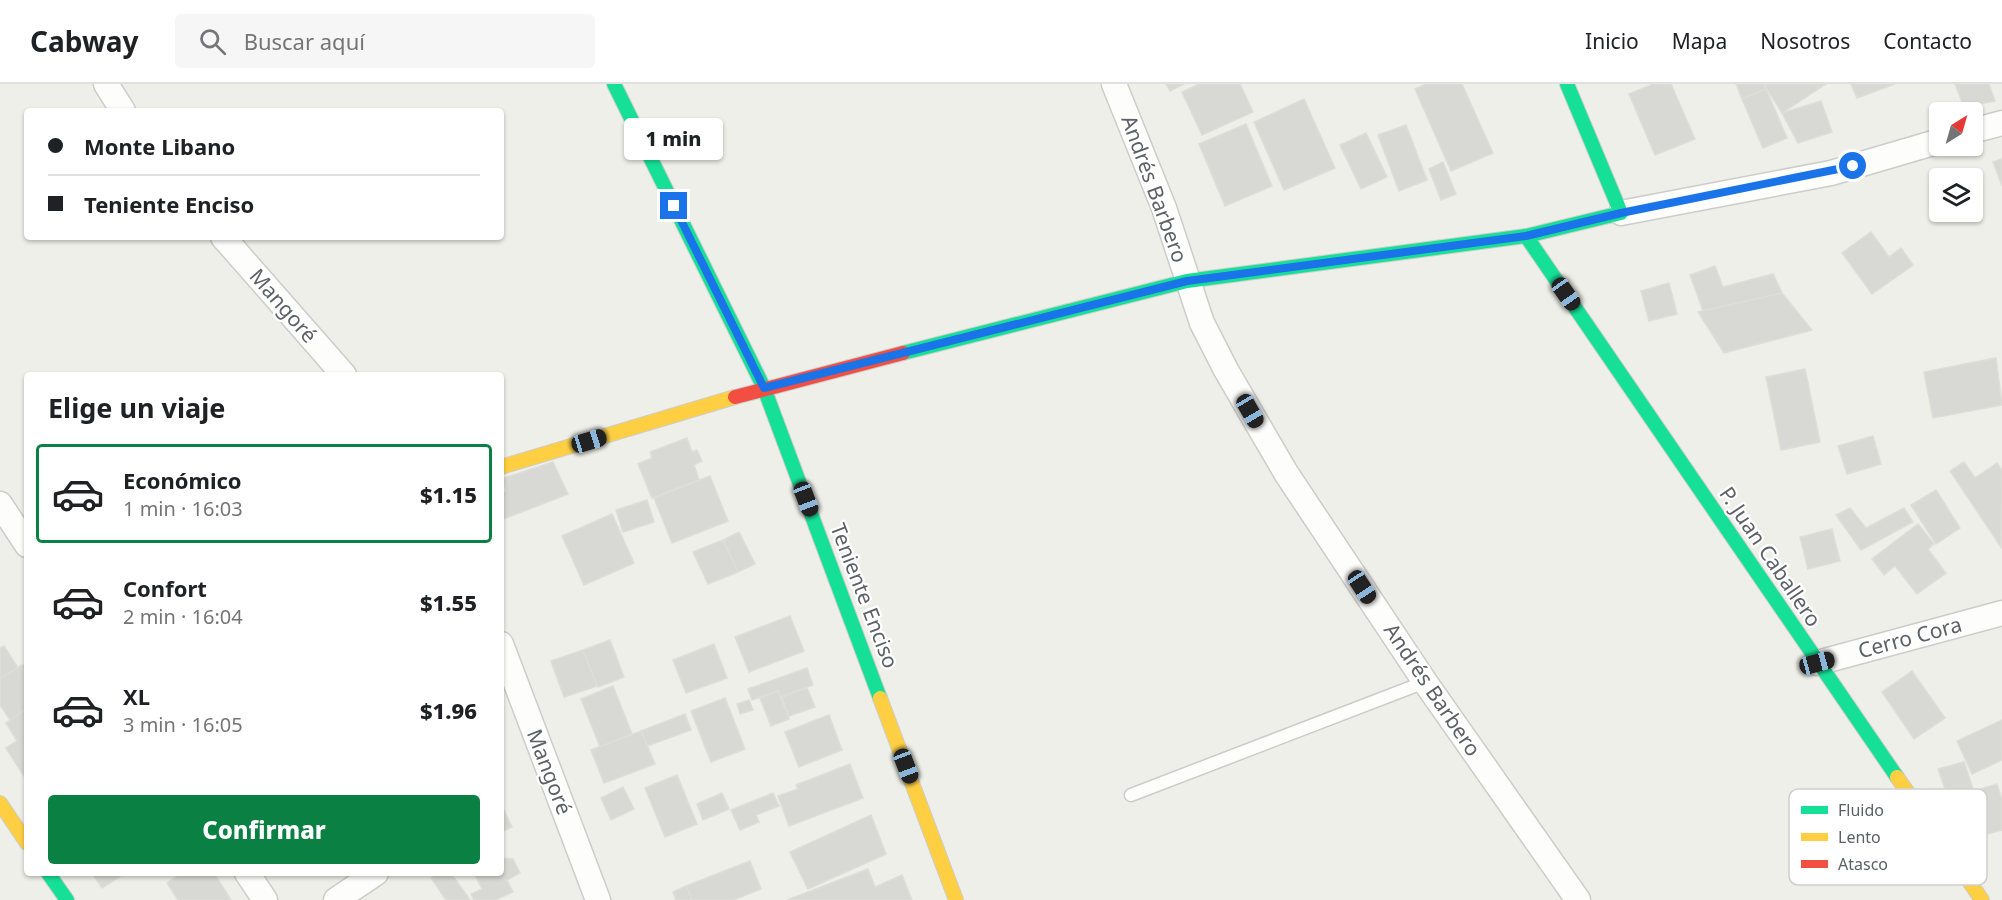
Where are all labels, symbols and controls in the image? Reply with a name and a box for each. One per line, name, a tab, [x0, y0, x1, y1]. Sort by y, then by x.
search box	[175, 14, 595, 68]
text: Cabway	[30, 22, 139, 60]
icon: search	[196, 25, 229, 58]
text: Buscar aquí	[244, 26, 365, 56]
text: Inicio	[1585, 27, 1639, 55]
text: Mapa	[1672, 27, 1727, 55]
text: Nosotros	[1760, 27, 1850, 55]
text: Contacto	[1883, 27, 1972, 55]
north arrow	[1929, 102, 1983, 156]
map controls	[1929, 102, 1983, 222]
street label: Andrés Barbero	[1115, 111, 1195, 266]
callout: 1 min	[624, 119, 724, 161]
text: 1 min	[646, 125, 701, 152]
text: Monte Libano	[84, 131, 235, 161]
route start	[1839, 152, 1866, 179]
button: layers	[1929, 168, 1983, 222]
text: Teniente Enciso	[84, 189, 254, 219]
route end	[660, 192, 687, 219]
street label: Mangoré	[244, 262, 324, 348]
car	[1548, 274, 1584, 314]
text: Elige un viaje	[48, 389, 225, 426]
car	[1233, 391, 1267, 431]
car	[569, 427, 609, 455]
text: Económico	[123, 465, 242, 495]
icon: car	[51, 467, 105, 521]
text: $1.15	[420, 479, 477, 509]
car	[791, 479, 821, 519]
street label: P. Juan Caballero	[1714, 481, 1828, 632]
text: 1 min · 16:03	[123, 495, 243, 522]
street label: Teniente Enciso	[824, 519, 905, 672]
car	[1345, 567, 1379, 607]
text: Confort	[123, 573, 207, 603]
icon: car	[51, 575, 105, 629]
text: $1.55	[420, 587, 477, 617]
text: 2 min · 16:04	[123, 603, 243, 630]
street label: Cerro Cora	[1855, 610, 1965, 664]
street label: Andrés Barbero	[1378, 617, 1488, 761]
car	[1797, 650, 1837, 676]
text: XL	[123, 681, 150, 711]
icon: car	[51, 683, 105, 737]
text: $1.96	[420, 695, 477, 725]
text: 3 min · 16:05	[123, 711, 243, 738]
street label: Mangoré	[521, 725, 579, 818]
car	[891, 746, 921, 786]
legend	[1789, 789, 1987, 885]
button: Confirmar	[48, 795, 480, 864]
text: Fluido	[1838, 799, 1884, 821]
text: Lento	[1838, 826, 1881, 848]
text: Atasco	[1838, 853, 1888, 875]

